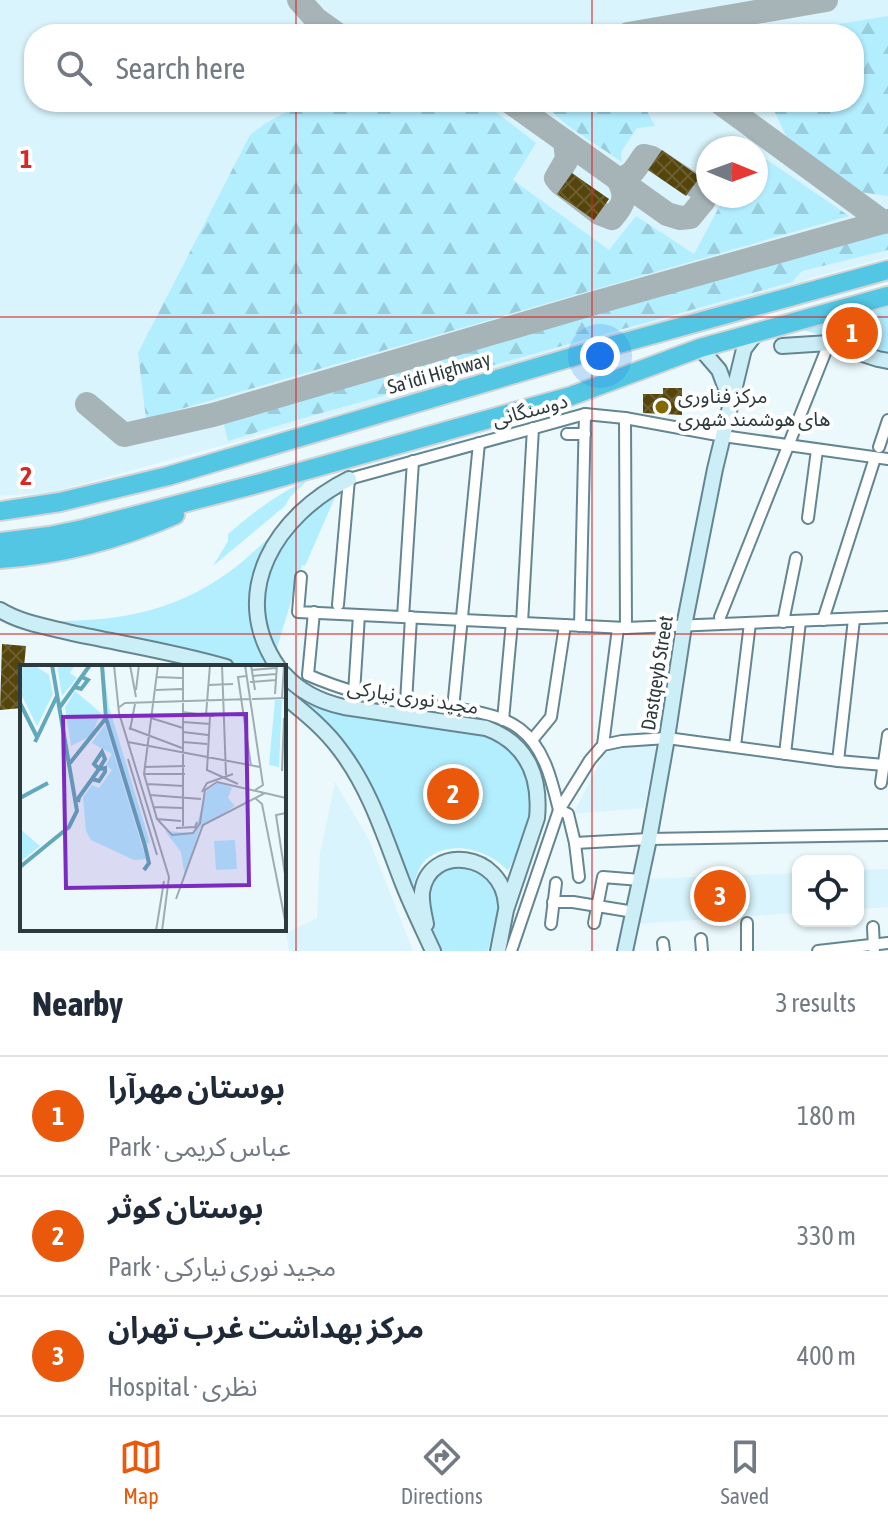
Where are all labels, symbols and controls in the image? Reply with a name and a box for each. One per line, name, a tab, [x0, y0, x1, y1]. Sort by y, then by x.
search box	[24, 24, 864, 112]
icon: search	[52, 46, 96, 90]
text: Search here	[116, 51, 245, 85]
north arrow	[696, 136, 768, 208]
text: 1	[20, 144, 32, 174]
pin: 1	[826, 303, 878, 363]
your location	[580, 336, 620, 376]
street label: Sa'idi Highway	[385, 347, 493, 398]
place label: مرکز فناوری های هوشمند شهری	[678, 384, 831, 431]
street label: دوسنگانی	[490, 388, 570, 432]
marker: مرکز فناوری های هوشمند شهری	[653, 398, 671, 416]
text: 2	[20, 461, 32, 491]
street label: Dastqeyb Street	[636, 614, 677, 732]
inset map	[20, 665, 286, 931]
street label: مجید نوری نیارکی	[346, 675, 480, 719]
pin: 2	[427, 764, 479, 824]
map controls	[792, 855, 864, 927]
button: locate	[792, 855, 864, 927]
pin: 3	[694, 866, 746, 926]
text: Nearby	[32, 984, 123, 1023]
text: 3 results	[775, 988, 856, 1018]
text: بوستان مهرآرا	[108, 1070, 285, 1104]
text: 1	[52, 1101, 64, 1131]
text: 180 m	[797, 1101, 856, 1131]
text: Park · عباس کریمی	[108, 1132, 291, 1162]
text: بوستان کوثر	[108, 1190, 264, 1224]
text: 2	[52, 1221, 64, 1251]
text: 330 m	[797, 1221, 856, 1251]
text: Park · مجید نوری نیارکی	[108, 1252, 336, 1282]
text: مرکز بهداشت غرب تهران	[108, 1310, 424, 1344]
text: 3	[52, 1341, 64, 1371]
text: 400 m	[797, 1341, 856, 1371]
text: Hospital · نظری	[108, 1372, 257, 1402]
tab: Map	[119, 1435, 163, 1509]
tab: Directions	[401, 1435, 483, 1509]
tab: Saved	[720, 1435, 769, 1509]

